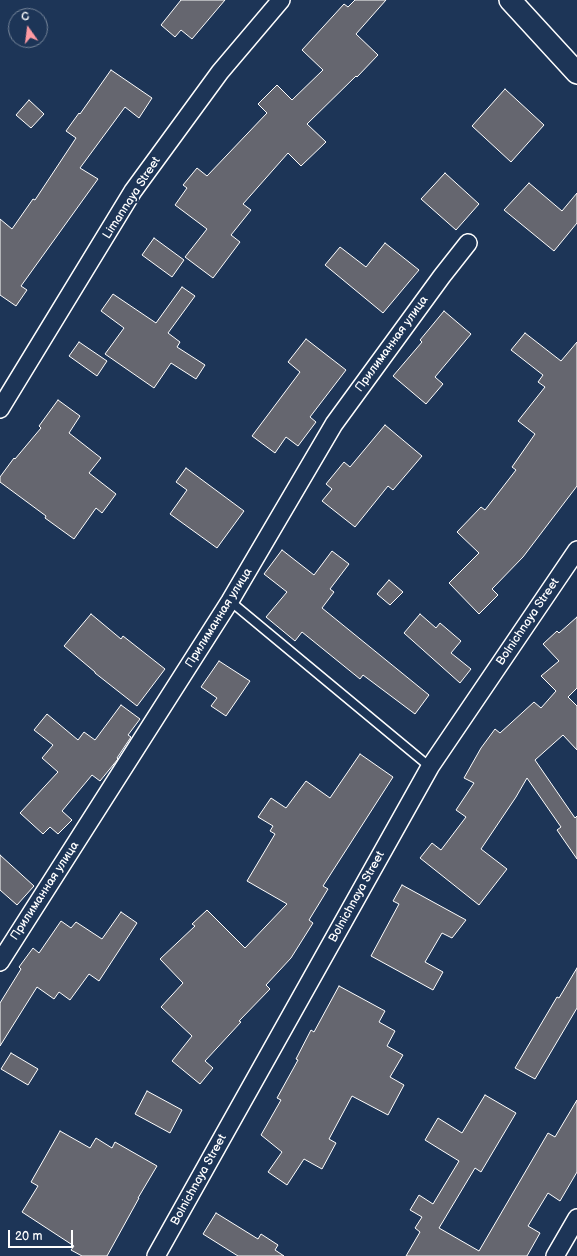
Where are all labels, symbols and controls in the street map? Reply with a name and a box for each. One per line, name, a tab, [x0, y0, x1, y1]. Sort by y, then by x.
north arrow	[8, 8, 48, 48]
text: С	[20, 10, 31, 24]
street label: Limannaya Street	[100, 154, 164, 242]
street label: Прилиманная улица	[352, 293, 432, 395]
street label: Прилиманная улица	[182, 566, 256, 670]
street label: Bolnichnaya Street	[494, 576, 562, 668]
street label: Прилиманная улица	[8, 839, 82, 943]
street label: Bolnichnaya Street	[326, 849, 388, 945]
street label: Bolnichnaya Street	[168, 1132, 230, 1228]
scale bar	[10, 1222, 75, 1248]
text: 20 m	[15, 1229, 42, 1244]

